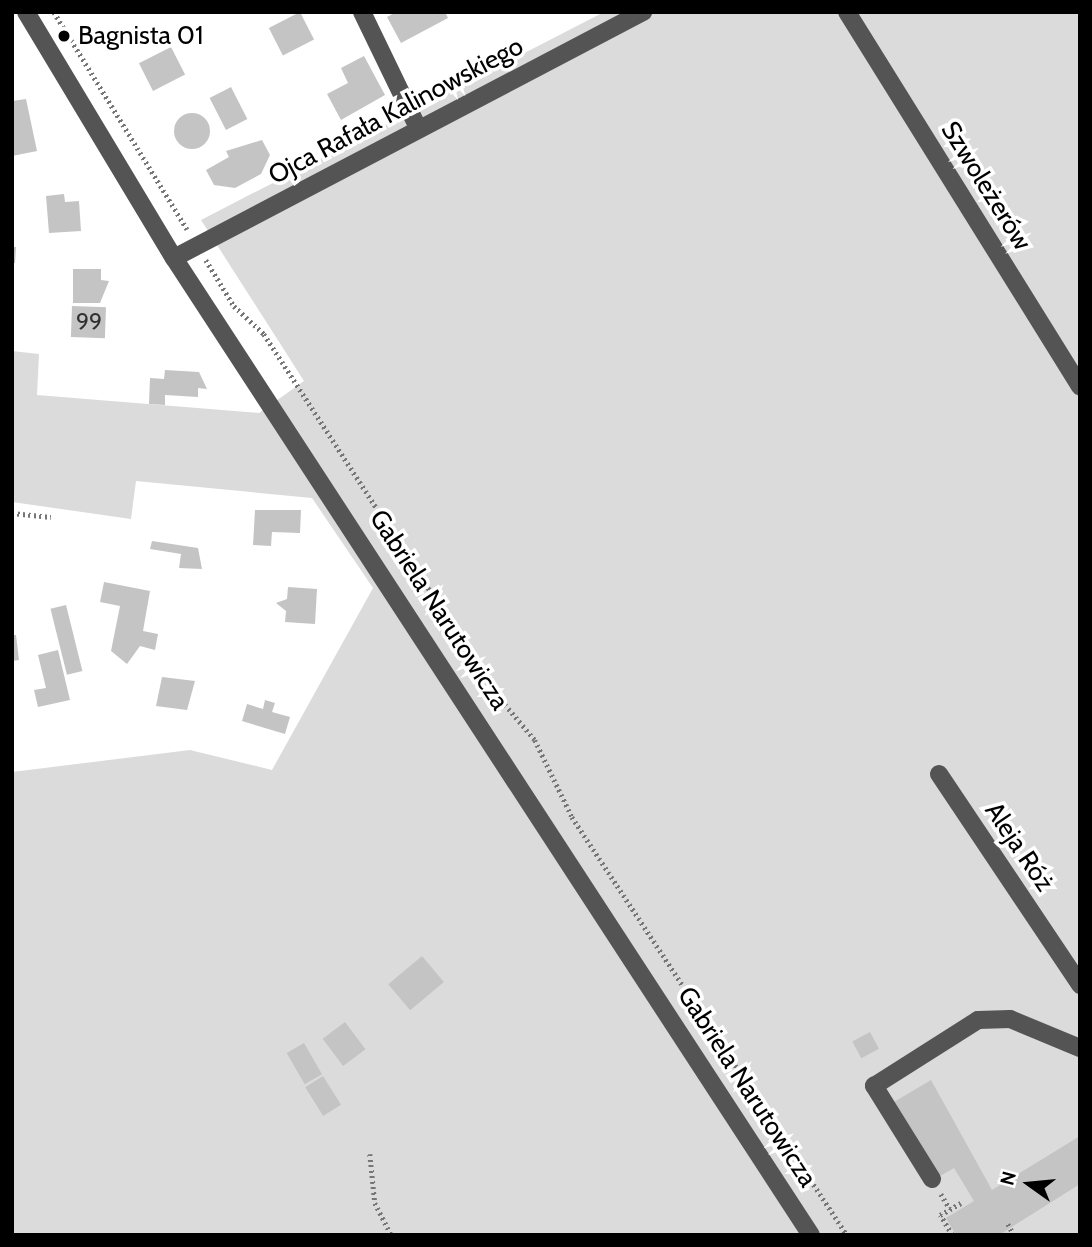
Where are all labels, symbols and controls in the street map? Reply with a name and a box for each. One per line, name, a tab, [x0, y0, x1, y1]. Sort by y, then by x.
place label: Bagnista 01	[78, 20, 203, 52]
marker: Bagnista 01	[56, 28, 72, 44]
street label: Ojca Rafała Kalinowskiego	[263, 31, 529, 191]
street label: Szwoleżerów	[934, 116, 1038, 256]
house number: 99	[76, 308, 102, 336]
street label: Gabriela Narutowicza	[363, 504, 515, 716]
street label: Aleja Róż	[978, 797, 1060, 897]
street label: Gabriela Narutowicza	[671, 981, 823, 1193]
north arrow	[994, 1149, 1064, 1219]
text: N	[995, 1169, 1021, 1188]

